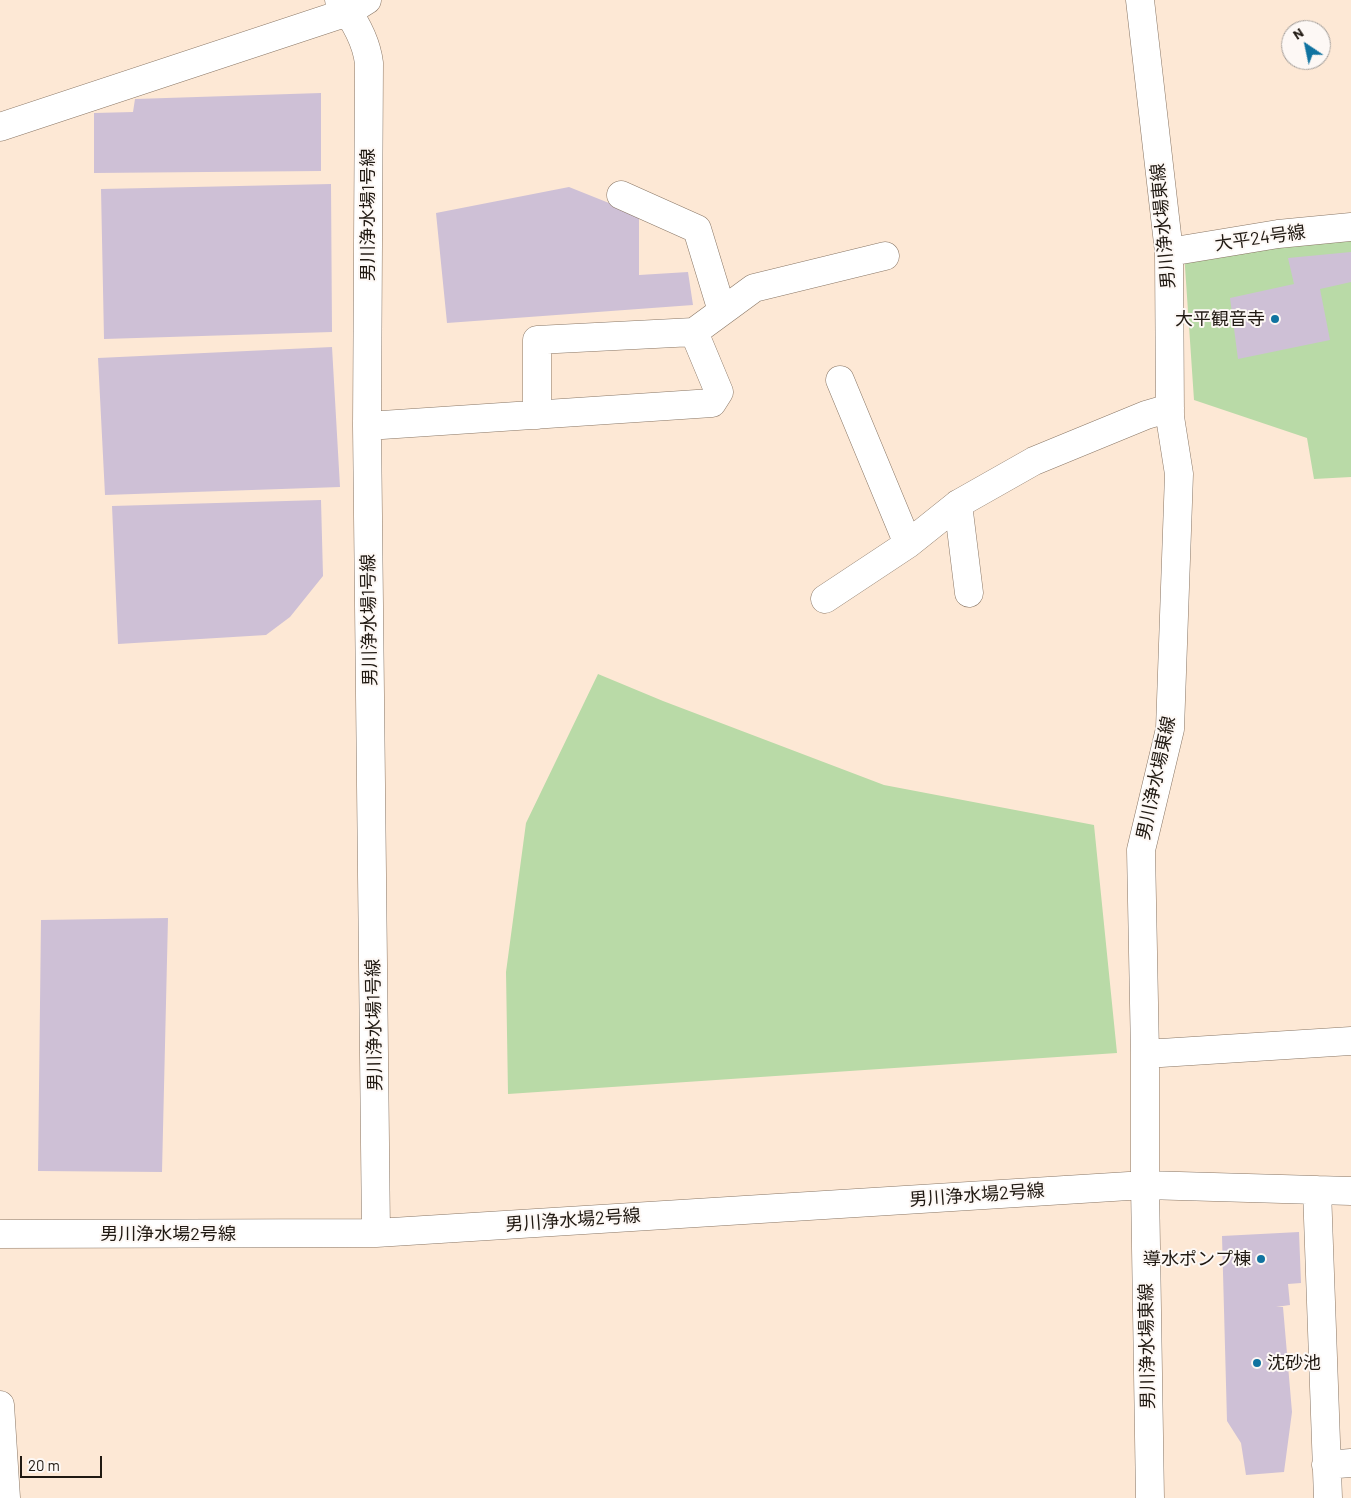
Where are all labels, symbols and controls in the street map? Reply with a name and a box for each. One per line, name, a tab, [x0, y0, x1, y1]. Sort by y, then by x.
north arrow	[1281, 20, 1331, 70]
text: N	[1289, 23, 1307, 43]
street label: 男川浄水場1号線	[357, 149, 379, 281]
street label: 男川浄水場東線	[1147, 162, 1179, 290]
street label: 大平24号線	[1213, 221, 1307, 255]
place label: 大平観音寺	[1175, 308, 1265, 330]
marker: 大平観音寺	[1269, 313, 1281, 325]
street label: 男川浄水場1号線	[357, 554, 381, 686]
street label: 男川浄水場東線	[1132, 714, 1180, 842]
street label: 男川浄水場1号線	[362, 959, 386, 1091]
street label: 男川浄水場2号線	[909, 1179, 1045, 1211]
street label: 男川浄水場2号線	[505, 1204, 641, 1236]
street label: 男川浄水場2号線	[100, 1223, 236, 1245]
place label: 導水ポンプ棟	[1143, 1248, 1251, 1270]
marker: 導水ポンプ棟	[1255, 1253, 1267, 1265]
street label: 男川浄水場東線	[1135, 1283, 1159, 1409]
place label: 沈砂池	[1267, 1352, 1321, 1374]
marker: 沈砂池	[1251, 1357, 1263, 1369]
scale bar	[22, 1446, 105, 1478]
text: 20 m	[28, 1456, 60, 1474]

